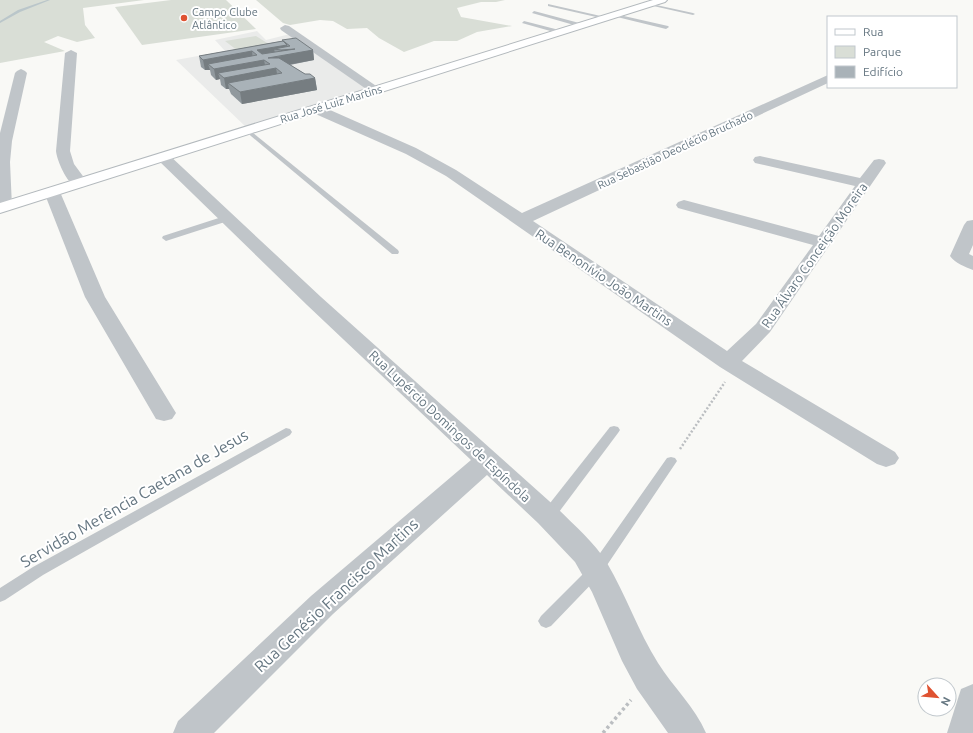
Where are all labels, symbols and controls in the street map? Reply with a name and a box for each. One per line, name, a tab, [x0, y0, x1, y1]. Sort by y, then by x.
place label: Campo Clube Atlântico	[192, 6, 258, 31]
marker: Campo Clube Atlântico	[179, 13, 189, 23]
legend	[827, 16, 957, 88]
text: Rua	[863, 25, 884, 38]
text: Parque	[863, 45, 901, 58]
text: Edifício	[863, 65, 903, 78]
street label: Rua José Luiz Martins	[279, 83, 384, 125]
street label: Rua Sebastião Deoclécio Bruchado	[595, 109, 755, 191]
street label: Rua Álvaro Conceição Moreira	[758, 179, 870, 330]
street label: Rua Benonívio João Martins	[533, 226, 675, 328]
street label: Rua Lupércio Domingos de Espíndola	[367, 347, 533, 505]
street label: Servidão Merência Caetana de Jesus	[17, 425, 251, 571]
street label: Rua Genésio Francisco Martins	[251, 514, 422, 676]
north arrow	[917, 677, 957, 717]
text: N	[939, 695, 953, 708]

